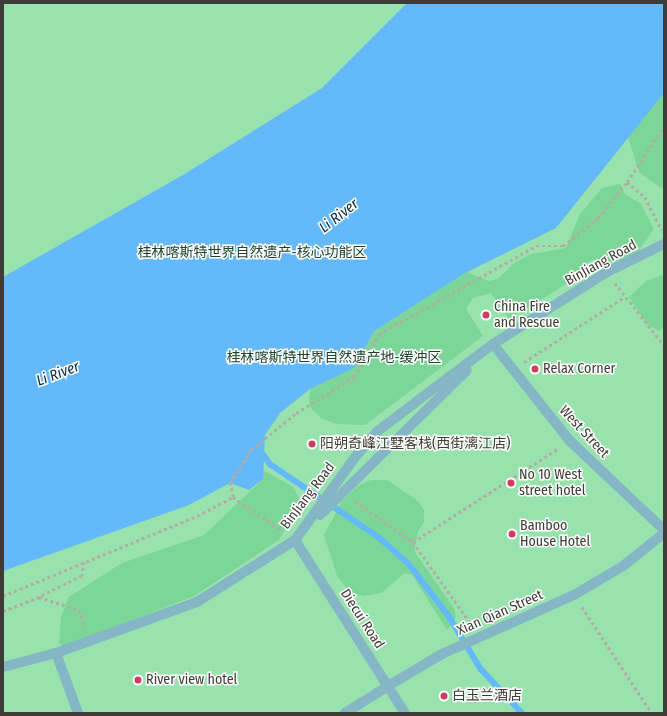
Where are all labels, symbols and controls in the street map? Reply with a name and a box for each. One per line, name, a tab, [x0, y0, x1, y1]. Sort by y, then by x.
water label: Li River	[316, 195, 362, 237]
street label: BinJiang Road	[562, 236, 640, 290]
park label: 桂林喀斯特世界自然遗产-核心功能区	[137, 245, 367, 261]
place label: China Fire and Rescue	[494, 299, 559, 332]
marker: China Fire and Rescue	[481, 310, 491, 320]
park label: 桂林喀斯特世界自然遗产地-缓冲区	[226, 350, 442, 366]
water label: Li River	[34, 358, 82, 390]
place label: Relax Corner	[543, 361, 616, 377]
marker: Relax Corner	[530, 364, 540, 374]
street label: West Street	[556, 402, 612, 462]
place label: 阳朔奇峰江墅客栈(西街漓江店)	[320, 436, 510, 452]
marker: 阳朔奇峰江墅客栈(西街漓江店)	[307, 439, 317, 449]
street label: BinJiang Road	[278, 459, 338, 533]
place label: No 10 West street hotel	[519, 467, 585, 500]
marker: No 10 West street hotel	[506, 478, 516, 488]
place label: Bamboo House Hotel	[520, 518, 590, 550]
marker: Bamboo House Hotel	[507, 529, 517, 539]
street label: Diecui Road	[337, 586, 387, 652]
street label: Xian Qian Street	[454, 587, 546, 639]
place label: River view hotel	[146, 672, 237, 688]
marker: River view hotel	[133, 675, 143, 685]
place label: 白玉兰酒店	[452, 688, 522, 704]
marker: 白玉兰酒店	[439, 691, 449, 701]

